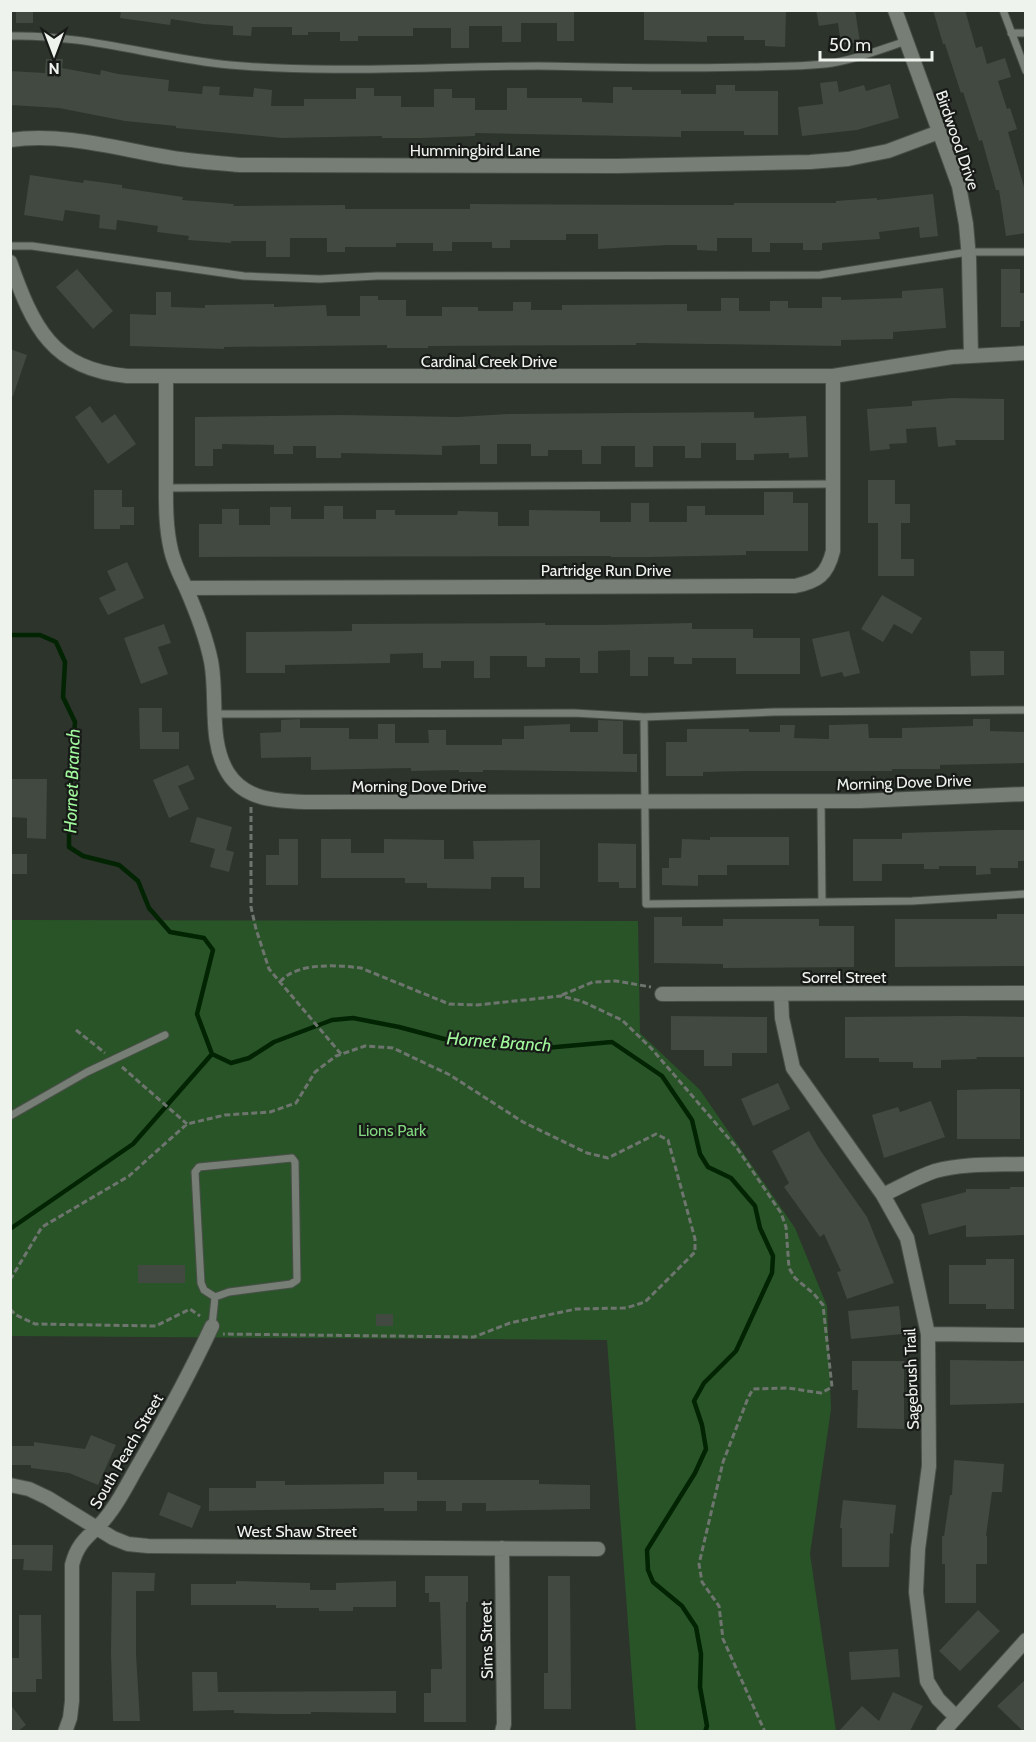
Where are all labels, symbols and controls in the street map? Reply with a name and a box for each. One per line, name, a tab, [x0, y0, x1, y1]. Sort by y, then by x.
north arrow	[24, 24, 84, 84]
scale bar	[820, 24, 932, 62]
text: 50 m	[829, 34, 871, 56]
text: N	[48, 59, 60, 78]
street label: Birdwood Drive	[932, 88, 983, 192]
street label: Hummingbird Lane	[410, 141, 540, 160]
street label: Cardinal Creek Drive	[421, 352, 557, 371]
street label: Partridge Run Drive	[541, 561, 671, 580]
water label: Hornet Branch	[59, 728, 85, 834]
street label: Morning Dove Drive	[836, 771, 972, 794]
street label: Morning Dove Drive	[351, 777, 487, 796]
street label: Sorrel Street	[802, 968, 887, 987]
water label: Hornet Branch	[446, 1027, 552, 1057]
park label: Lions Park	[358, 1121, 427, 1140]
street label: Sagebrush Trail	[900, 1328, 923, 1430]
street label: South Peach Street	[86, 1390, 167, 1512]
street label: West Shaw Street	[237, 1522, 358, 1541]
street label: Sims Street	[476, 1600, 497, 1679]

